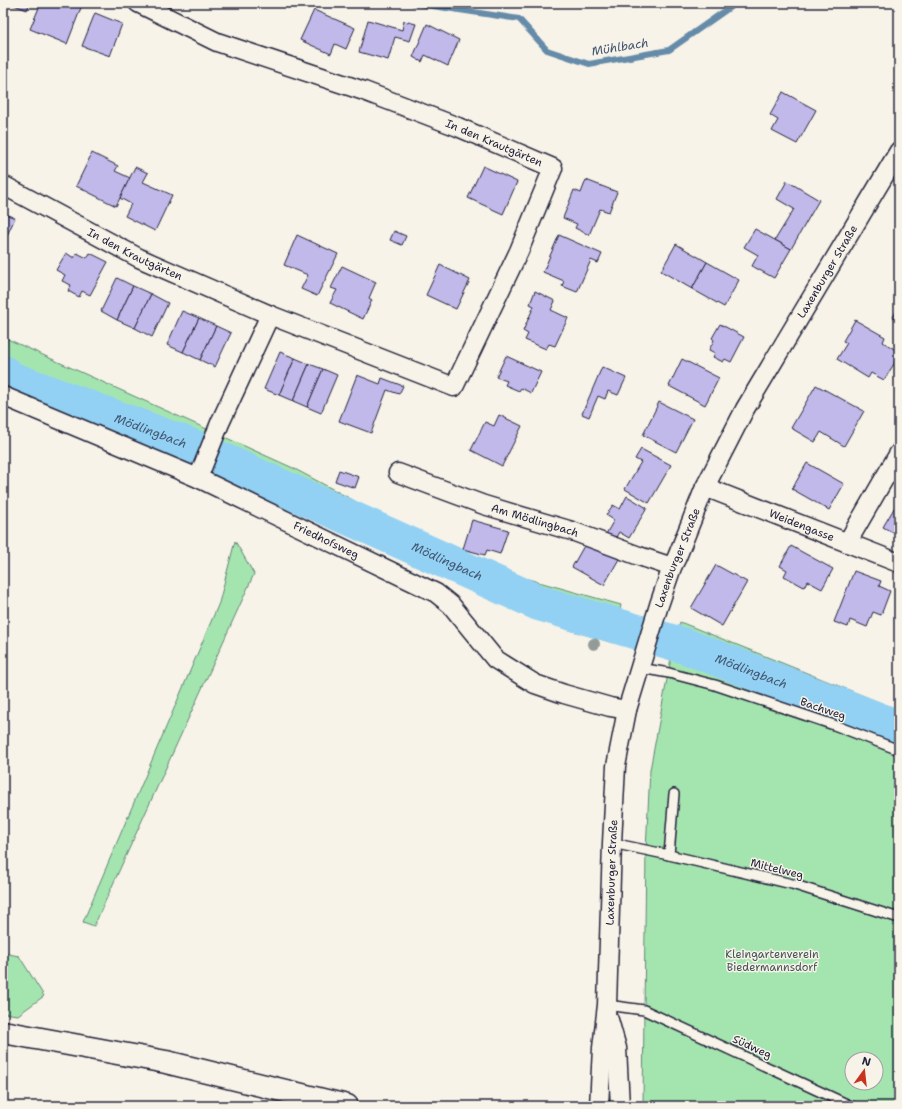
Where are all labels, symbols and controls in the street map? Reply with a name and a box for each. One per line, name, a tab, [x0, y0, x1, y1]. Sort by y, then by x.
water label: Mühlbach	[590, 35, 650, 59]
street label: In den Krautgärten	[443, 116, 545, 170]
street label: Laxenburger Straße	[794, 222, 861, 321]
street label: In den Krautgärten	[85, 224, 185, 284]
water label: Mödlingbach	[112, 410, 189, 452]
street label: Am Mödlingbach	[490, 500, 581, 540]
street label: Weidengasse	[767, 505, 837, 545]
street label: Laxenburger Straße	[651, 506, 703, 610]
street label: Friedhofsweg	[291, 518, 362, 562]
water label: Mödlingbach	[409, 539, 485, 585]
water label: Mödlingbach	[713, 650, 790, 692]
street label: Bachweg	[798, 694, 848, 724]
street label: Laxenburger Straße	[602, 819, 621, 926]
street label: Mittelweg	[749, 855, 805, 883]
park label: Kleingartenverein Biedermannsdorf	[725, 947, 819, 975]
street label: Südweg	[730, 1031, 774, 1063]
north arrow	[844, 1051, 884, 1091]
text: N	[860, 1053, 873, 1070]

